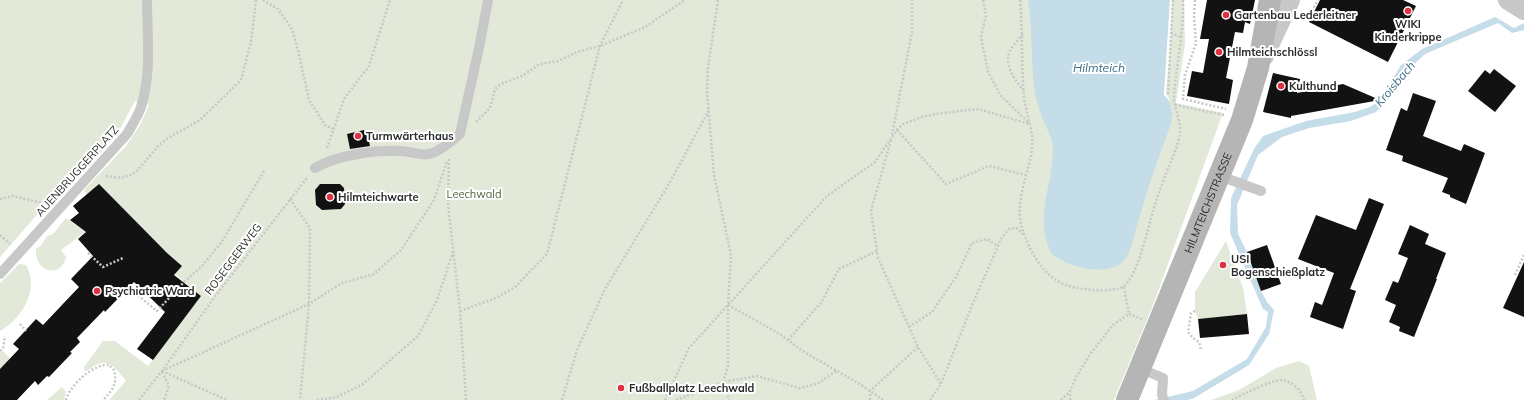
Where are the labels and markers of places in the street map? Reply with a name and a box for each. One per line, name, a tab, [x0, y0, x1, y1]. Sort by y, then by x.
marker: WIKI Kinderkrippe	[1403, 6, 1413, 16]
place label: Gartenbau Lederleitner	[1234, 8, 1356, 22]
marker: Gartenbau Lederleitner	[1221, 10, 1231, 20]
place label: WIKI Kinderkrippe	[1375, 17, 1441, 44]
place label: Hilmteichschlössl	[1227, 45, 1317, 59]
marker: Hilmteichschlössl	[1214, 47, 1224, 57]
place label: Kulthund	[1289, 79, 1337, 93]
marker: Kulthund	[1276, 81, 1286, 91]
place label: Turmwärterhaus	[366, 129, 454, 143]
marker: Turmwärterhaus	[353, 131, 363, 141]
place label: Hilmteichwarte	[338, 190, 418, 204]
marker: Hilmteichwarte	[325, 192, 335, 202]
place label: USI Bogenschießplatz	[1231, 252, 1325, 279]
marker: USI Bogenschießplatz	[1218, 260, 1228, 270]
place label: Psychiatric Ward	[105, 284, 195, 298]
marker: Psychiatric Ward	[92, 286, 102, 296]
place label: Fußballplatz Leechwald	[629, 381, 755, 395]
marker: Fußballplatz Leechwald	[616, 383, 626, 393]

